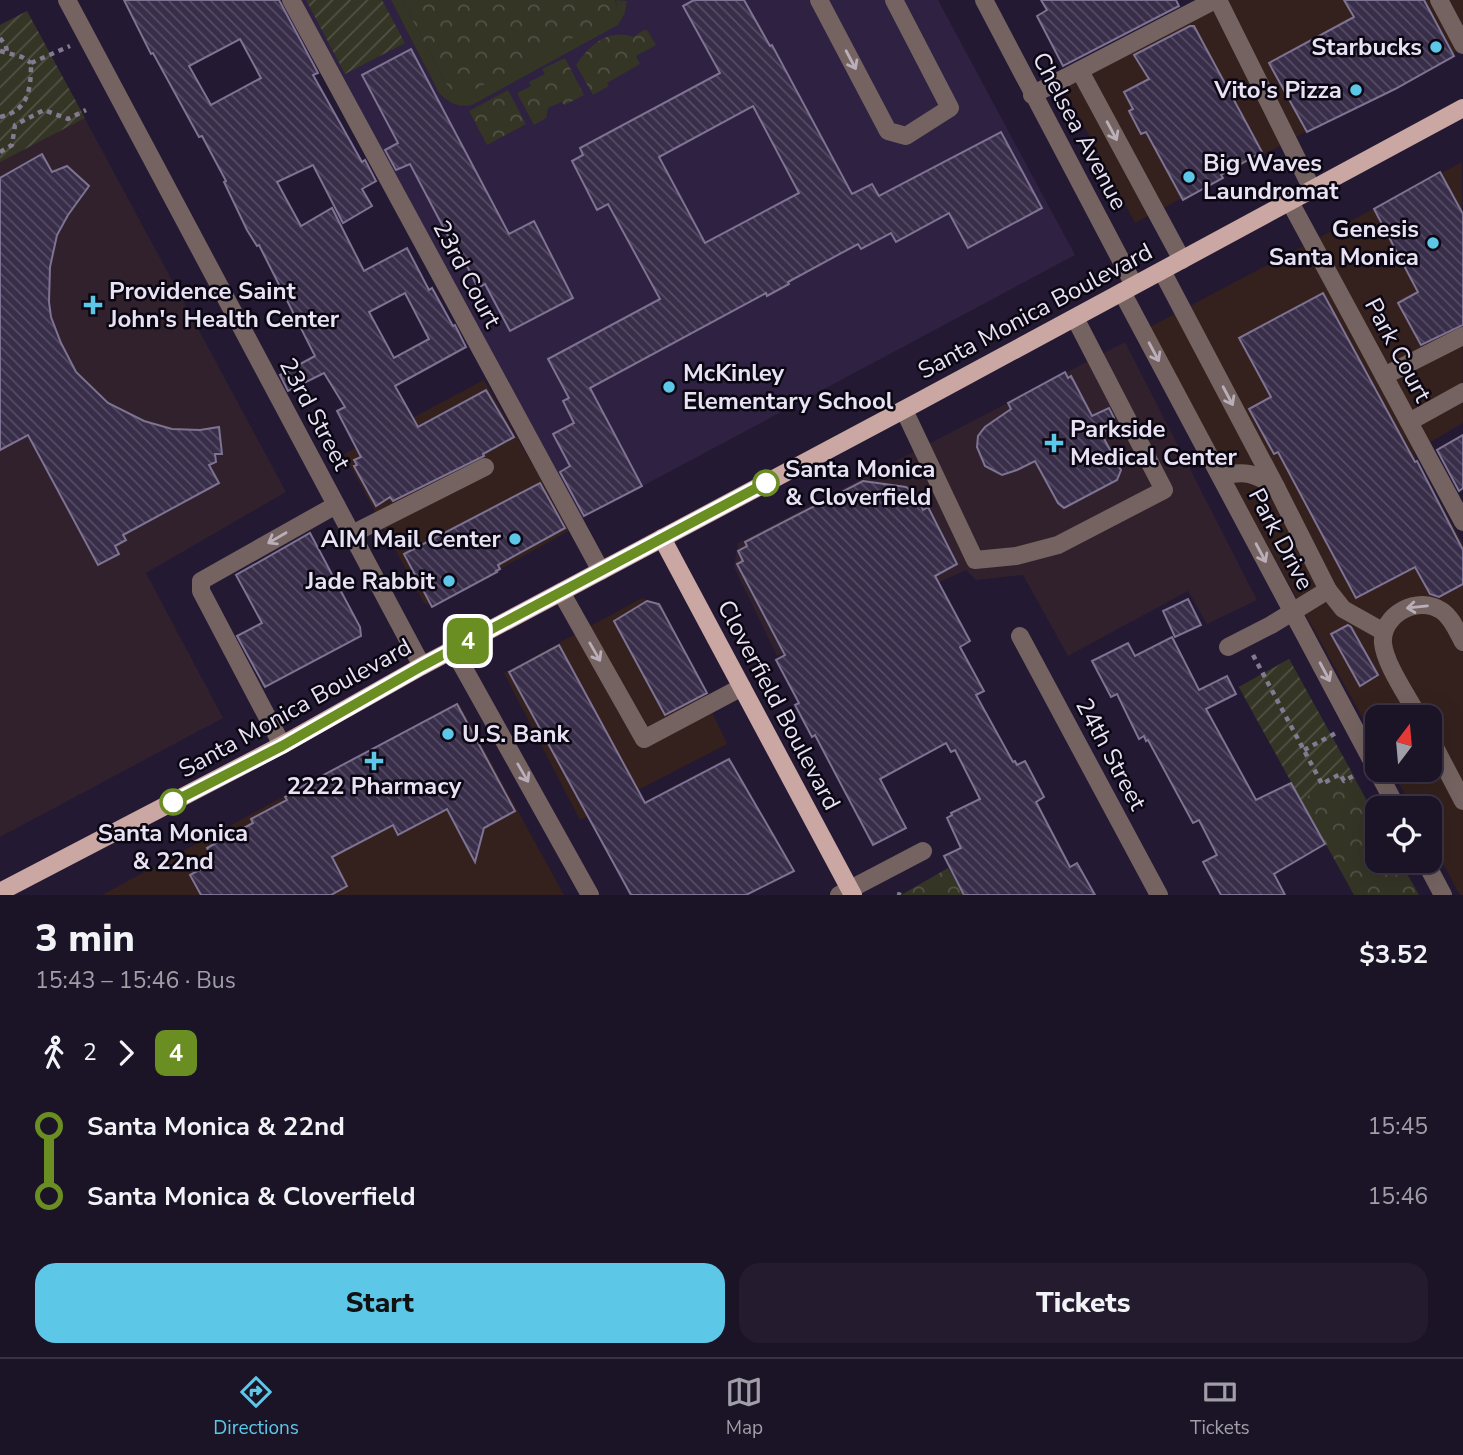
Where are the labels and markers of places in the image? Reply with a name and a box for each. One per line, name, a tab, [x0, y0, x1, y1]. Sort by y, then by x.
place label: Starbucks	[1311, 31, 1422, 63]
marker: Starbucks	[1428, 39, 1444, 55]
place label: Vito's Pizza	[1213, 74, 1342, 106]
marker: Vito's Pizza	[1348, 82, 1364, 98]
place label: Big Waves Laundromat	[1203, 147, 1339, 207]
marker: Big Waves Laundromat	[1181, 169, 1197, 185]
place label: Genesis Santa Monica	[1269, 213, 1419, 273]
marker: Genesis Santa Monica	[1425, 235, 1441, 251]
place label: Providence Saint John's Health Center	[108, 275, 340, 335]
marker: Providence Saint John's Health Center	[83, 295, 103, 315]
place label: McKinley Elementary School	[683, 357, 894, 417]
marker: McKinley Elementary School	[661, 379, 677, 395]
place label: Parkside Medical Center	[1070, 413, 1237, 473]
marker: Parkside Medical Center	[1044, 433, 1064, 453]
place label: Santa Monica & Cloverfield	[785, 453, 935, 513]
marker: Santa Monica & Cloverfield	[753, 470, 779, 496]
place label: AIM Mail Center	[321, 523, 502, 555]
marker: AIM Mail Center	[507, 531, 523, 547]
place label: Jade Rabbit	[305, 565, 436, 597]
marker: Jade Rabbit	[441, 573, 457, 589]
place label: U.S. Bank	[462, 718, 570, 750]
marker: U.S. Bank	[440, 726, 456, 742]
marker: 2222 Pharmacy	[366, 753, 382, 769]
place label: 2222 Pharmacy	[287, 770, 462, 802]
marker: Santa Monica & 22nd	[160, 789, 186, 815]
place label: Santa Monica & 22nd	[98, 817, 248, 877]

